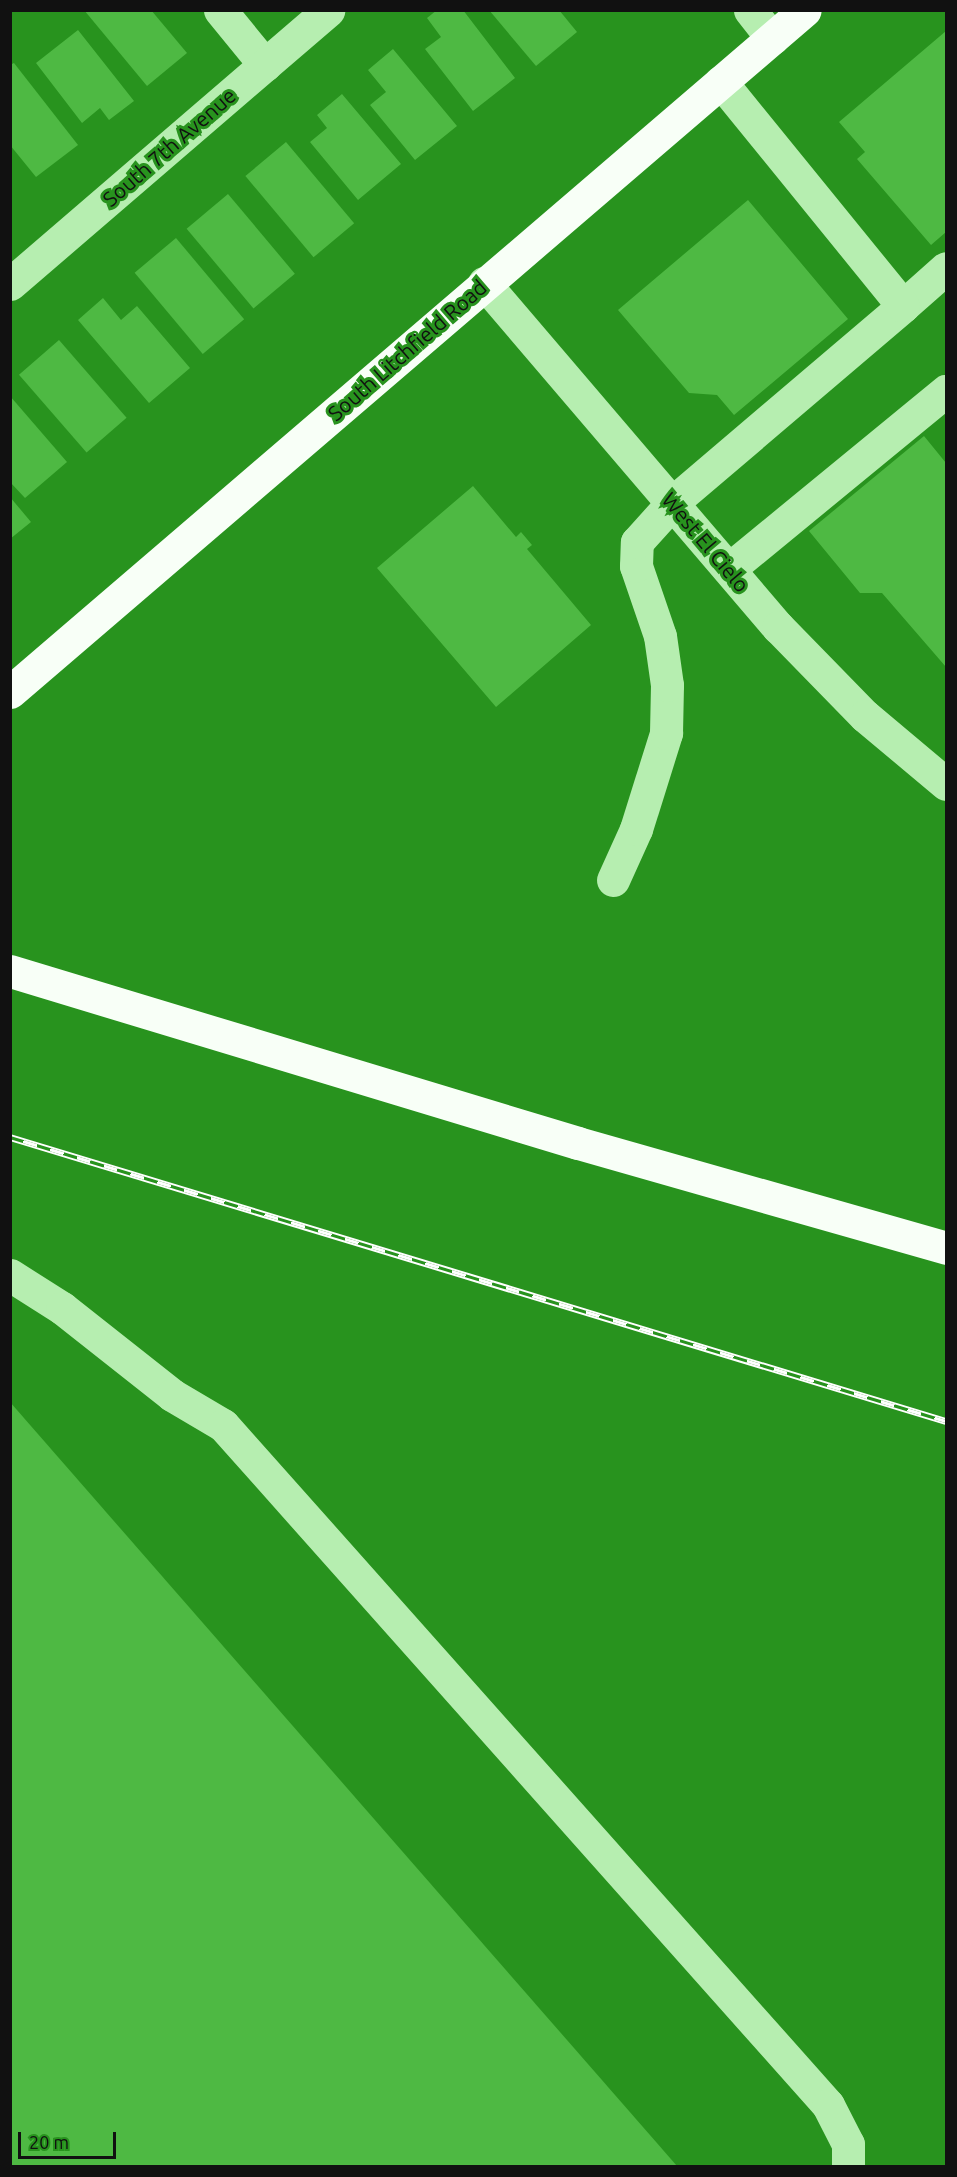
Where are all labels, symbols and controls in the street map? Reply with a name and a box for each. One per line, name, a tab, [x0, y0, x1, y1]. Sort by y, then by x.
street label: South 7th Avenue	[97, 82, 241, 212]
street label: South Litchfield Road	[323, 274, 491, 426]
street label: West El Cielo	[657, 487, 755, 597]
scale bar	[21, 2120, 118, 2158]
text: 20 m	[29, 2132, 69, 2152]

